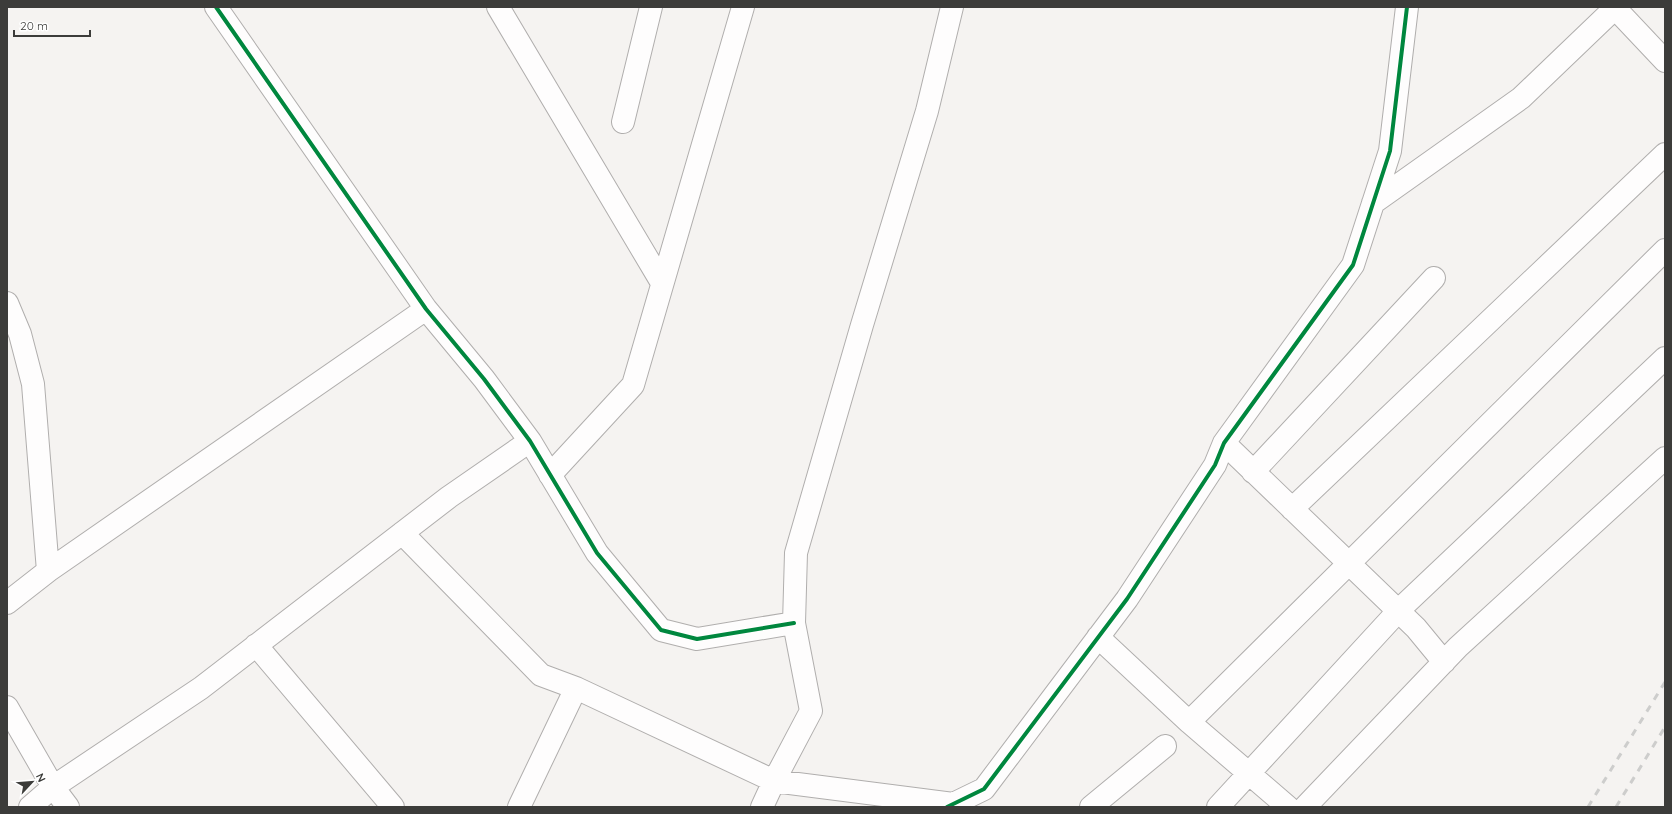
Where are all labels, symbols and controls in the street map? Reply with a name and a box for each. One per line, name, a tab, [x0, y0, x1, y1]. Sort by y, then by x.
scale bar	[14, 12, 90, 38]
text: 20 m	[20, 18, 48, 33]
north arrow	[12, 762, 52, 802]
text: N	[33, 771, 49, 784]

